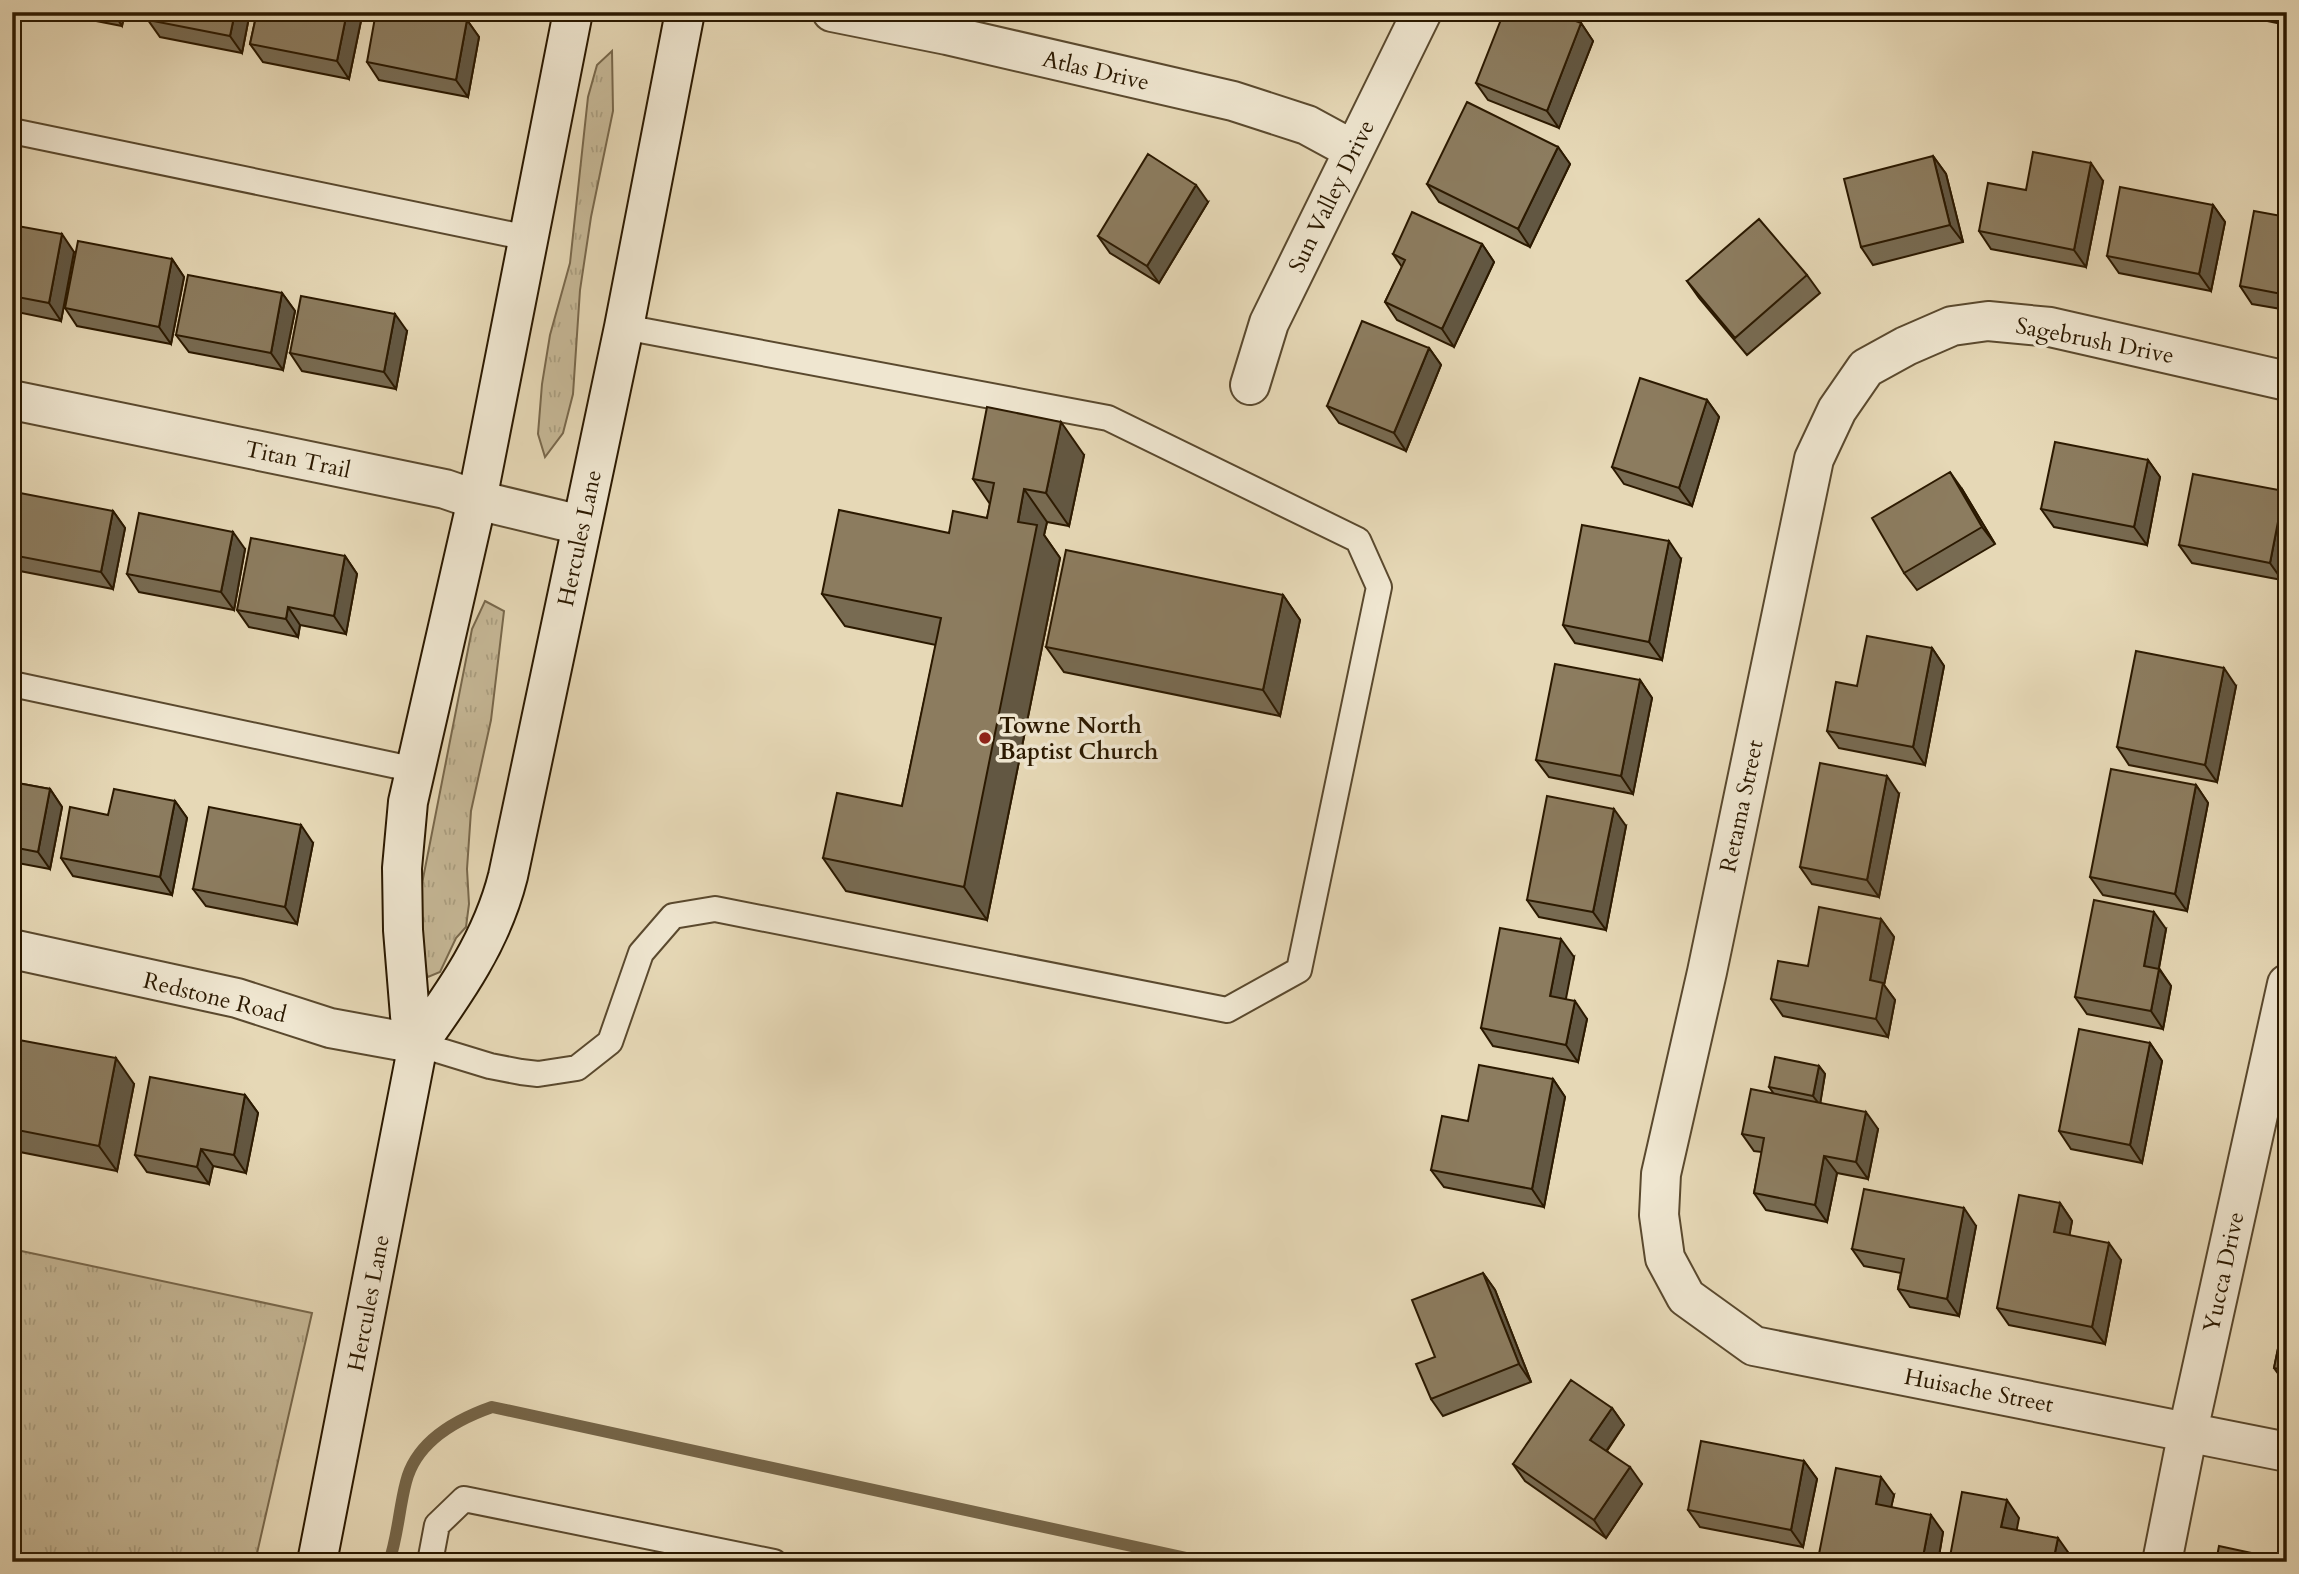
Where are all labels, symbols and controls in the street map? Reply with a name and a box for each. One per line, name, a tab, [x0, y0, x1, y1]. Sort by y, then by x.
street label: Atlas Drive	[1039, 43, 1152, 98]
street label: Sun Valley Drive	[1281, 115, 1382, 278]
street label: Sagebrush Drive	[2013, 310, 2177, 371]
street label: Titan Trail	[242, 433, 354, 486]
street label: Hercules Lane	[550, 467, 609, 609]
place label: Towne North Baptist Church	[999, 710, 1158, 767]
marker: Towne North Baptist Church	[977, 730, 993, 746]
street label: Retama Street	[1712, 737, 1771, 875]
street label: Redstone Road	[140, 965, 290, 1030]
street label: Yucca Drive	[2196, 1209, 2251, 1335]
street label: Hercules Lane	[340, 1232, 397, 1374]
street label: Huisache Street	[1902, 1361, 2056, 1420]

